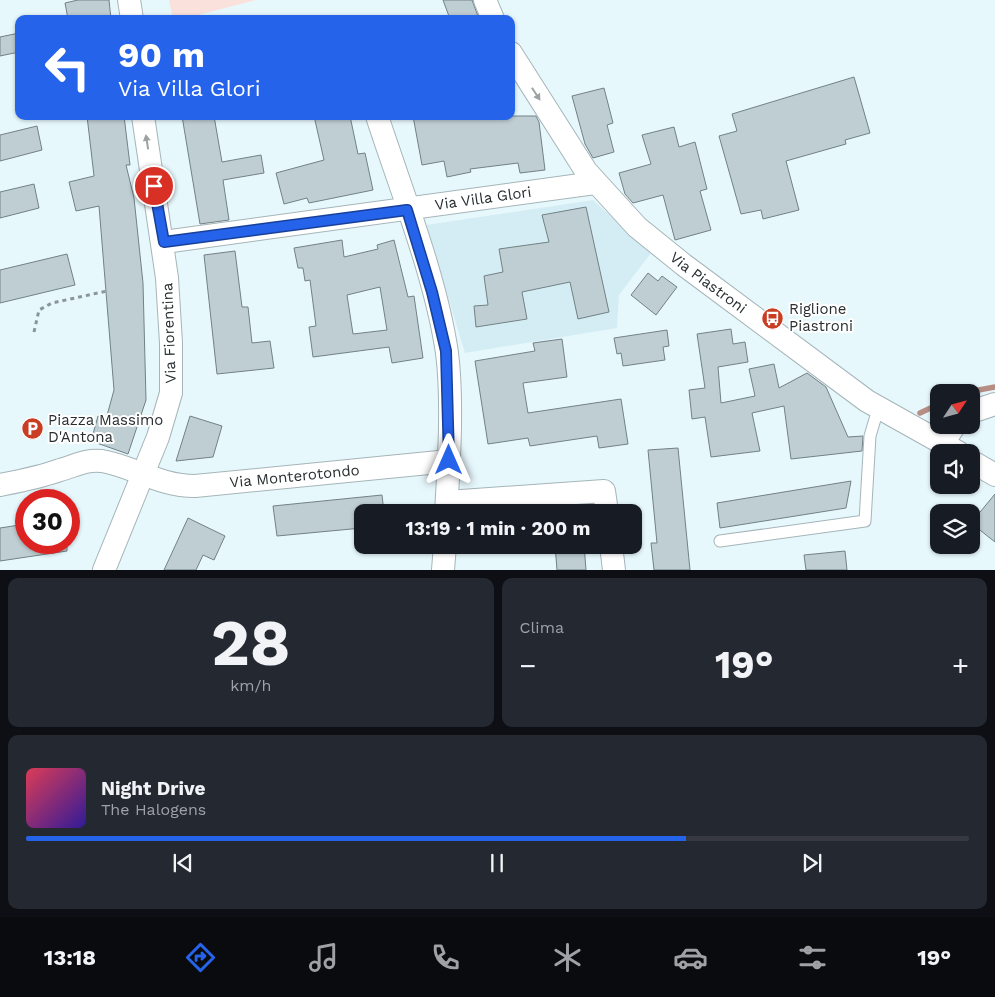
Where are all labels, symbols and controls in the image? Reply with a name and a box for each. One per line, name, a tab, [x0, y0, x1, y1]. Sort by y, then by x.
text: 90 m	[118, 34, 205, 76]
icon: left	[35, 35, 100, 100]
text: Via Villa Glori	[118, 76, 261, 101]
one-way arrow	[532, 88, 541, 101]
one-way arrow	[143, 134, 151, 150]
pin	[133, 165, 175, 207]
icon: arrive	[140, 172, 168, 200]
street label: Via Villa Glori	[434, 183, 532, 214]
street label: Via Piastroni	[666, 248, 750, 317]
street label: Via Fiorentina	[158, 282, 180, 384]
place label: Riglione Piastroni	[789, 300, 853, 335]
bus stop icon: Riglione Piastroni	[761, 306, 785, 330]
north arrow	[930, 384, 980, 434]
map controls	[930, 384, 980, 554]
place label: Piazza Massimo D'Antona	[48, 411, 163, 446]
parking icon: Piazza Massimo D'Antona	[20, 417, 44, 441]
position arrow	[422, 433, 474, 485]
button: sound	[930, 444, 980, 494]
street label: Via Monterotondo	[229, 461, 360, 492]
speed limit sign: 30	[15, 489, 80, 554]
button: layers	[930, 504, 980, 554]
text: 13:19 · 1 min · 200 m	[405, 517, 591, 540]
text: 28	[211, 605, 291, 681]
text: Clima	[520, 618, 564, 637]
text: 19°	[715, 643, 774, 687]
text: −	[520, 649, 536, 682]
text: +	[952, 649, 969, 682]
text: km/h	[230, 676, 271, 695]
text: Night Drive	[101, 777, 206, 800]
text: The Halogens	[101, 800, 206, 819]
icon: previous	[169, 849, 197, 877]
icon: pause	[483, 849, 511, 877]
icon: next	[798, 849, 826, 877]
icon: directions	[183, 940, 218, 975]
icon: music	[306, 940, 341, 975]
icon: phone	[428, 940, 463, 975]
icon: climate	[550, 940, 585, 975]
icon: car	[673, 940, 708, 975]
icon: filters	[795, 940, 830, 975]
text: 13:18	[44, 945, 96, 970]
text: 19°	[917, 945, 951, 970]

